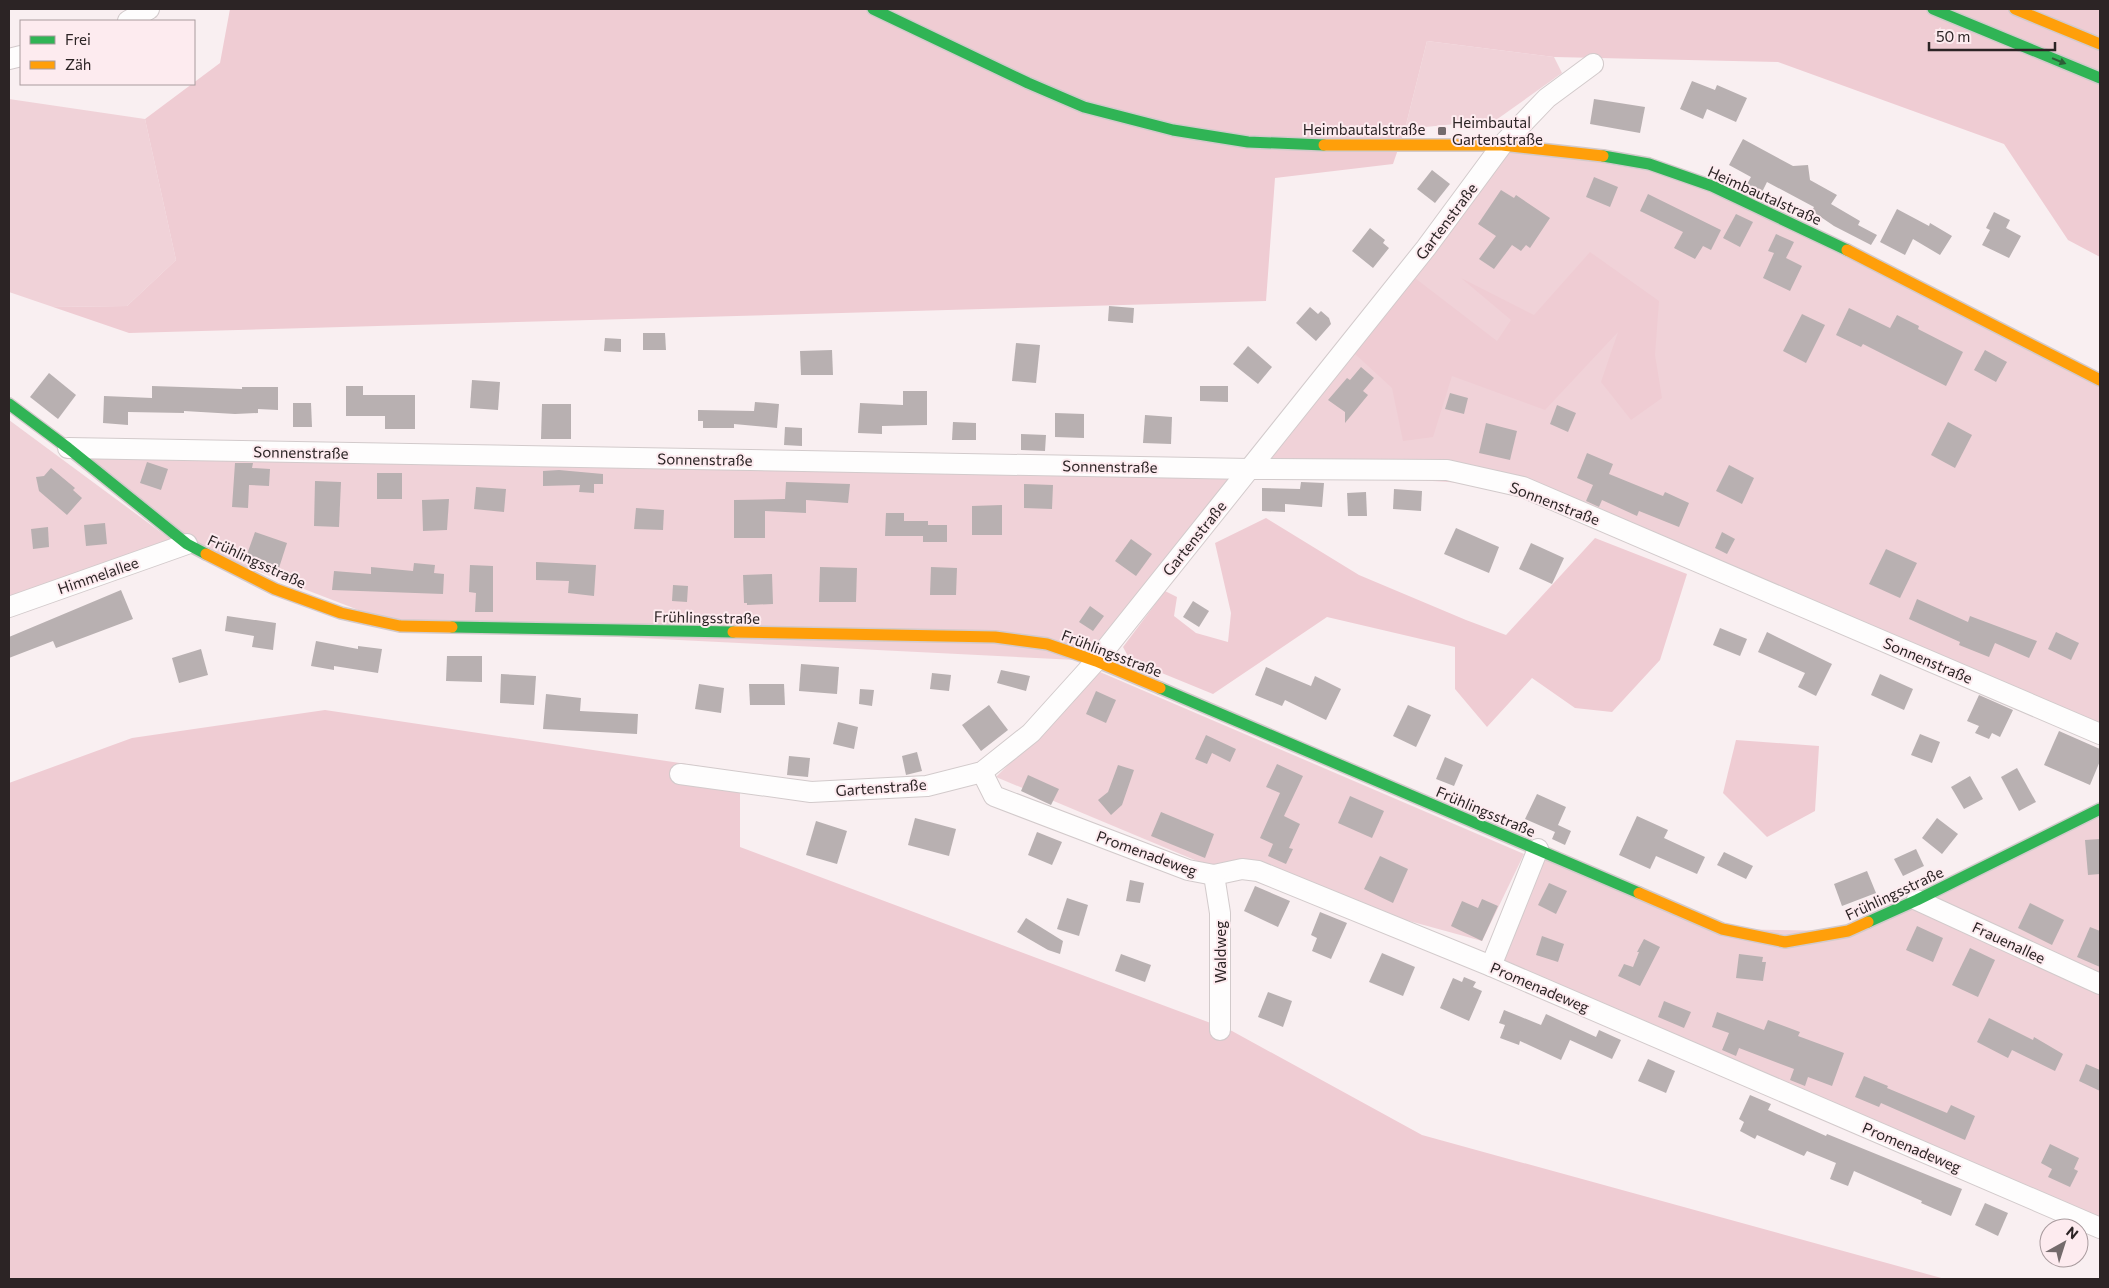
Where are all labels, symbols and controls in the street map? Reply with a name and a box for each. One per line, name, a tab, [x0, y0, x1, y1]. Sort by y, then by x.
legend	[20, 20, 195, 85]
scale bar	[1929, 20, 2055, 52]
text: 50 m	[1936, 27, 1970, 45]
text: Frei	[65, 30, 91, 48]
text: Zäh	[65, 55, 91, 73]
one-way arrow	[2052, 57, 2067, 65]
place label: Heimbautal Gartenstraße	[1452, 113, 1543, 148]
street label: Heimbautalstraße	[1303, 120, 1425, 138]
marker: Heimbautal Gartenstraße	[1436, 125, 1448, 137]
street label: Heimbautalstraße	[1705, 162, 1825, 228]
street label: Gartenstraße	[1411, 179, 1481, 263]
street label: Sonnenstraße	[253, 442, 349, 462]
street label: Sonnenstraße	[657, 449, 753, 469]
street label: Sonnenstraße	[1062, 456, 1158, 476]
street label: Sonnenstraße	[1507, 478, 1603, 528]
street label: Gartenstraße	[1158, 497, 1230, 579]
street label: Frühlingsstraße	[205, 530, 309, 592]
street label: Himmelallee	[55, 553, 141, 597]
street label: Frühlingsstraße	[654, 607, 760, 627]
street label: Frühlingsstraße	[1059, 626, 1165, 680]
street label: Sonnenstraße	[1881, 633, 1975, 687]
street label: Gartenstraße	[835, 775, 927, 799]
street label: Frühlingsstraße	[1434, 782, 1538, 840]
street label: Promenadeweg	[1094, 826, 1200, 880]
street label: Frühlingsstraße	[1842, 862, 1946, 924]
street label: Frauenallee	[1970, 917, 2048, 967]
street label: Waldweg	[1211, 921, 1229, 983]
street label: Promenadeweg	[1488, 958, 1592, 1016]
street label: Promenadeweg	[1860, 1118, 1964, 1176]
north arrow	[2039, 1218, 2089, 1268]
text: N	[2063, 1223, 2082, 1242]

